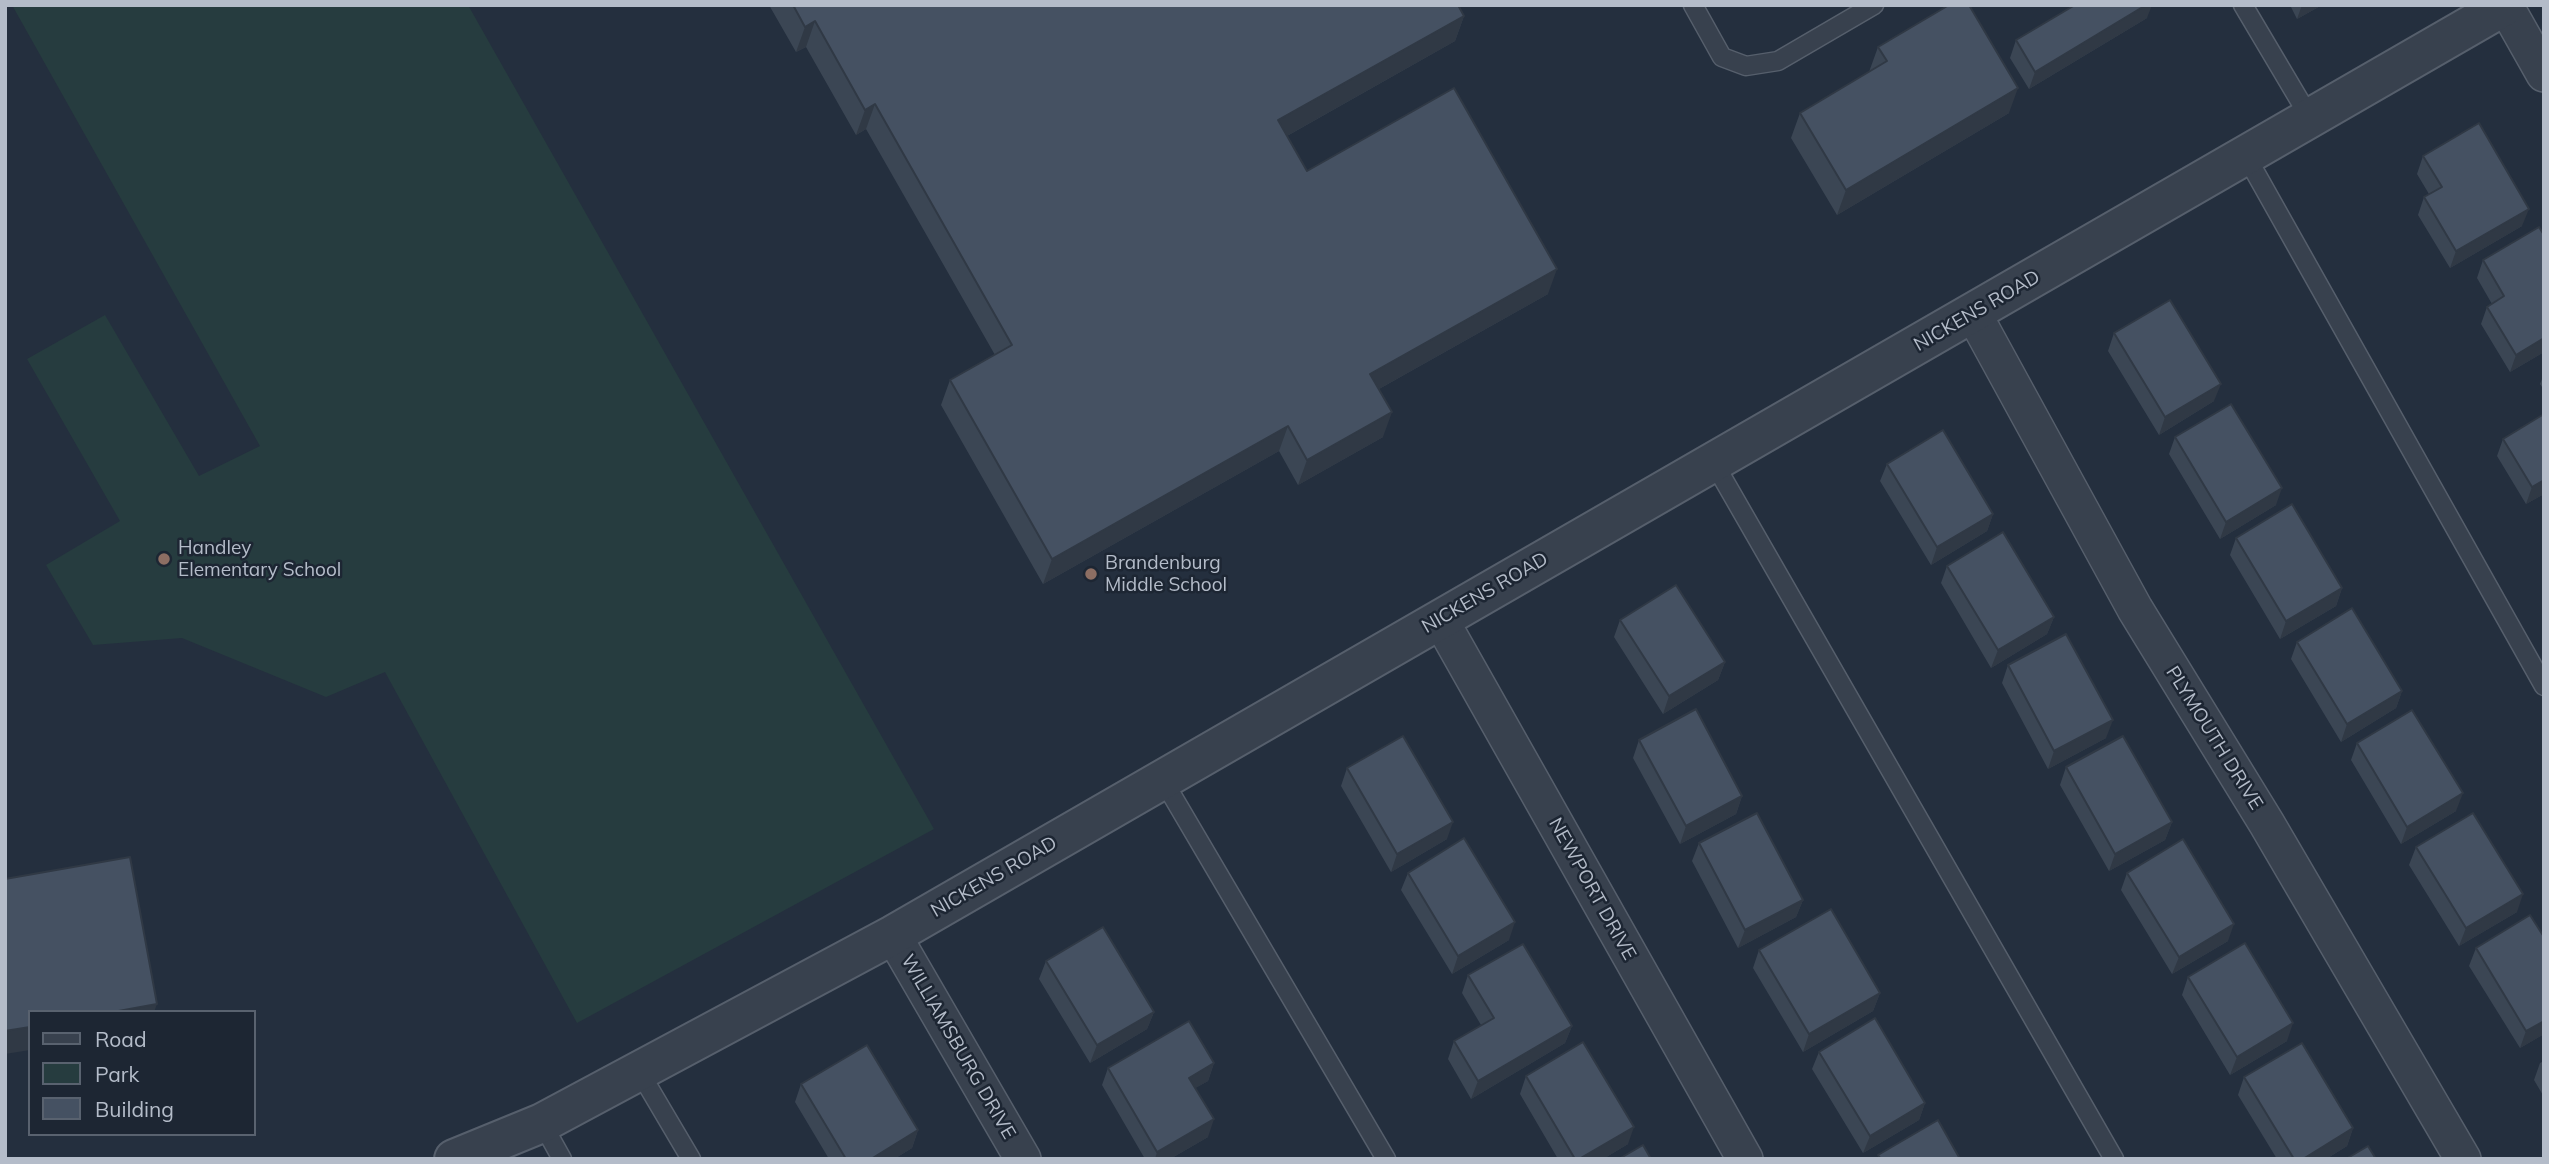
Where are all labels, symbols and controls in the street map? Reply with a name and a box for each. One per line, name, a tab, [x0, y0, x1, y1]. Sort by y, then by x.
street label: NICKENS ROAD	[1910, 266, 2044, 356]
place label: Handley Elementary School	[178, 537, 341, 581]
street label: NICKENS ROAD	[1418, 548, 1552, 638]
marker: Handley Elementary School	[156, 551, 172, 567]
place label: Brandenburg Middle School	[1105, 552, 1227, 596]
marker: Brandenburg Middle School	[1083, 566, 1099, 582]
street label: PLYMOUTH DRIVE	[2161, 662, 2267, 814]
street label: NEWPORT DRIVE	[1543, 814, 1641, 964]
street label: NICKENS ROAD	[927, 832, 1061, 922]
street label: WILLIAMSBURG DRIVE	[896, 951, 1020, 1143]
legend	[28, 1010, 256, 1136]
text: Road	[95, 1026, 146, 1052]
text: Park	[95, 1061, 139, 1087]
text: Building	[95, 1096, 174, 1122]

